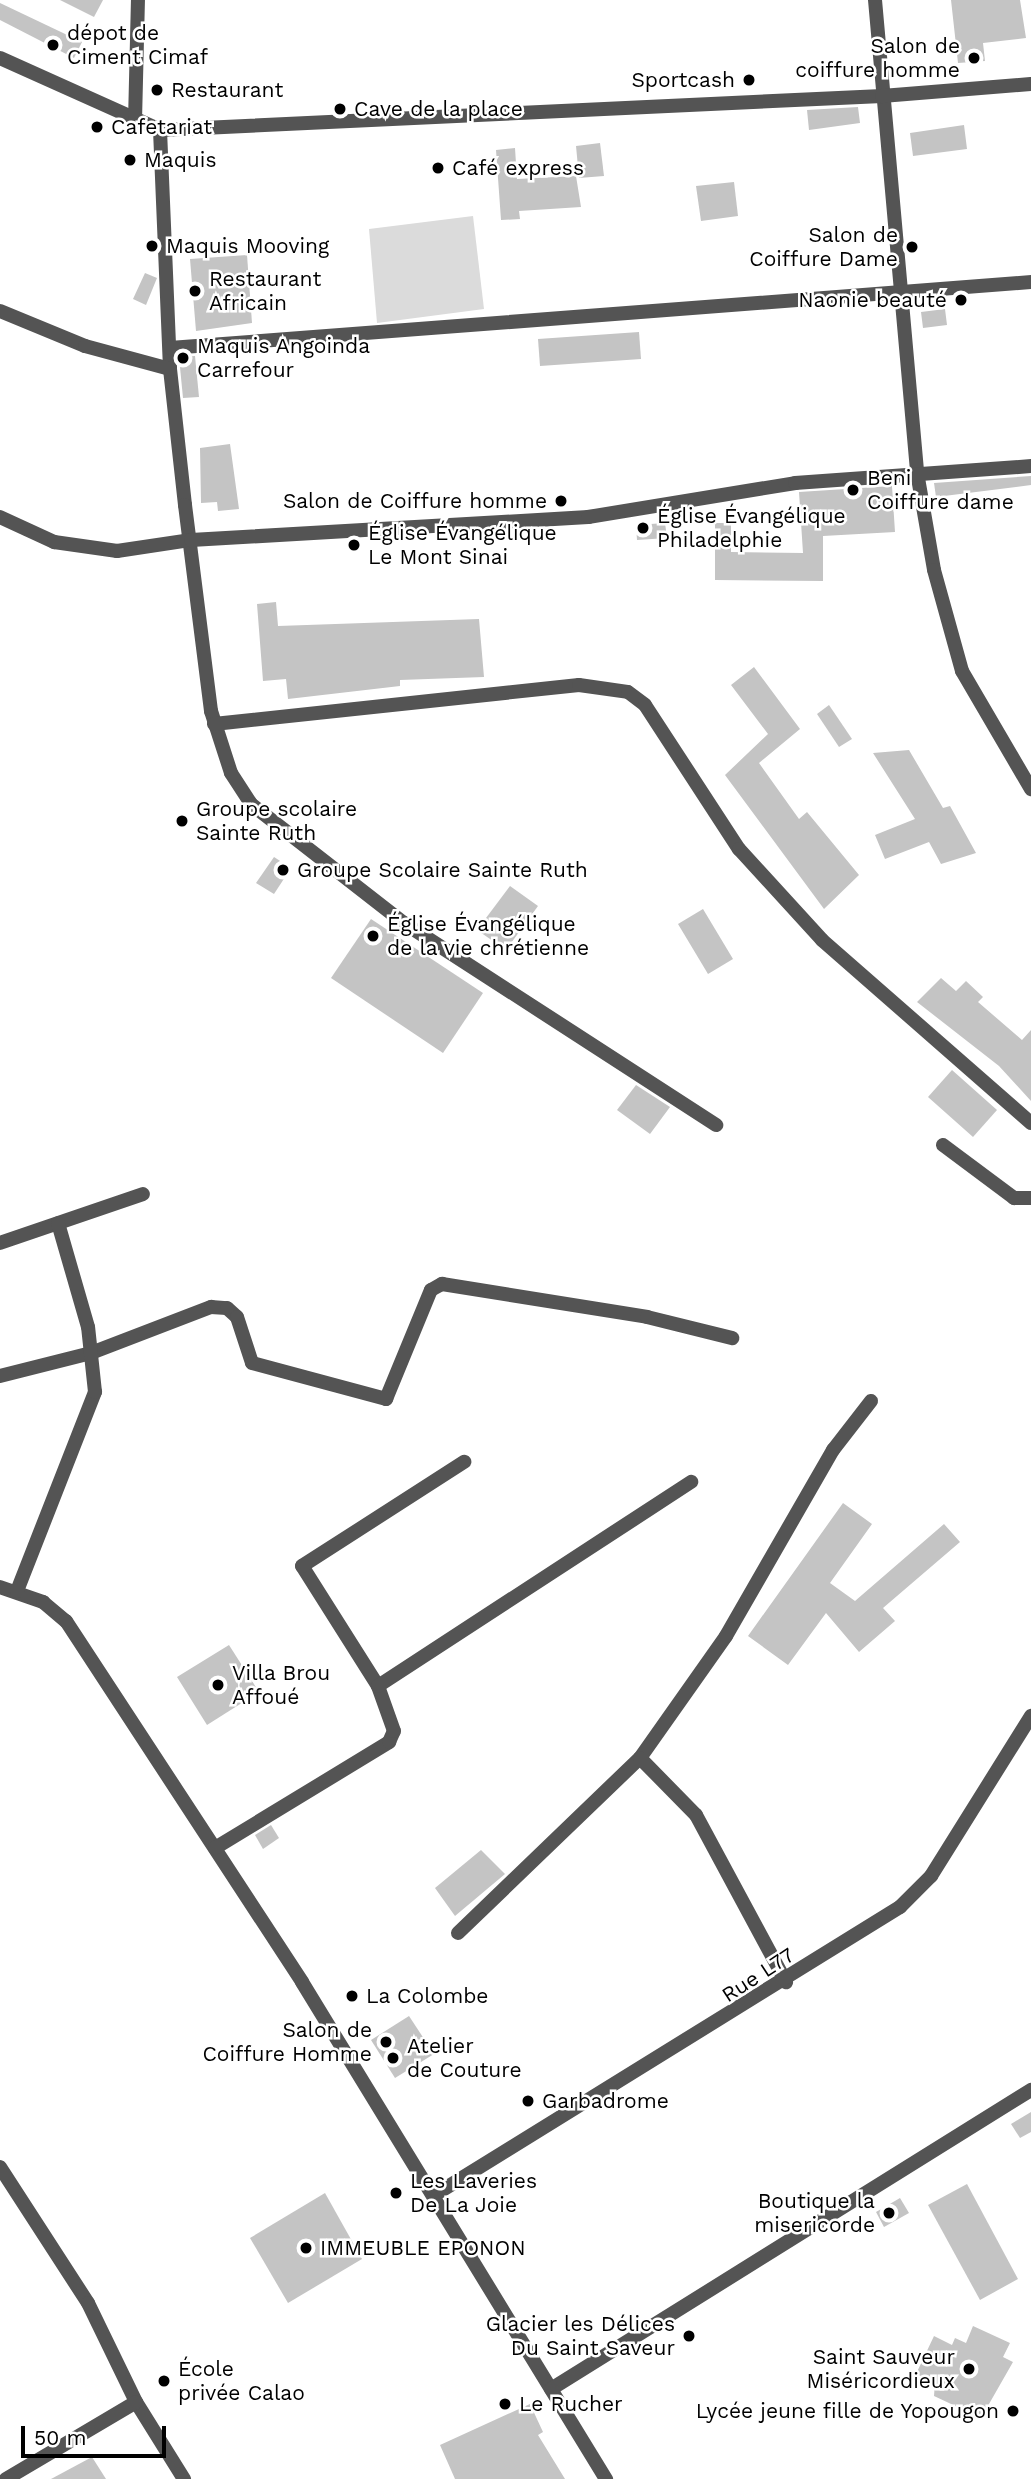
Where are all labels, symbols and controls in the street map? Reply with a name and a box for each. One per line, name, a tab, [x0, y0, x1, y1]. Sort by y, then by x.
place label: dépot de Ciment Cimaf	[67, 20, 208, 70]
place label: Salon de coiffure homme	[795, 33, 960, 83]
marker: dépot de Ciment Cimaf	[45, 37, 61, 53]
marker: Salon de coiffure homme	[966, 50, 982, 66]
place label: Sportcash	[631, 67, 735, 93]
marker: Sportcash	[741, 72, 757, 88]
place label: Restaurant	[171, 77, 283, 103]
marker: Restaurant	[149, 82, 165, 98]
place label: Cave de la place	[354, 96, 523, 122]
marker: Cave de la place	[332, 101, 348, 117]
place label: Cafetariat	[111, 114, 212, 140]
marker: Cafetariat	[89, 119, 105, 135]
place label: Maquis	[144, 147, 216, 173]
marker: Maquis	[122, 152, 138, 168]
place label: Café express	[452, 155, 584, 181]
marker: Café express	[430, 160, 446, 176]
place label: Salon de Coiffure Dame	[749, 222, 898, 272]
place label: Maquis Mooving	[166, 233, 329, 259]
marker: Maquis Mooving	[144, 238, 160, 254]
marker: Salon de Coiffure Dame	[904, 239, 920, 255]
place label: Restaurant Africain	[209, 266, 321, 316]
marker: Restaurant Africain	[187, 283, 203, 299]
place label: Naonie beauté	[798, 287, 947, 313]
marker: Naonie beauté	[953, 292, 969, 308]
place label: Maquis Angoinda Carrefour	[197, 333, 371, 383]
marker: Maquis Angoinda Carrefour	[175, 350, 191, 366]
place label: Beni Coiffure dame	[867, 465, 1014, 515]
marker: Beni Coiffure dame	[845, 482, 861, 498]
place label: Salon de Coiffure homme	[283, 488, 547, 514]
marker: Salon de Coiffure homme	[553, 493, 569, 509]
place label: Église Évangélique Philadelphie	[657, 503, 846, 553]
place label: Église Évangélique Le Mont Sinai	[368, 520, 557, 570]
marker: Église Évangélique Philadelphie	[635, 520, 651, 536]
marker: Église Évangélique Le Mont Sinai	[346, 537, 362, 553]
place label: Groupe scolaire Sainte Ruth	[196, 796, 357, 846]
marker: Groupe scolaire Sainte Ruth	[174, 813, 190, 829]
place label: Groupe Scolaire Sainte Ruth	[297, 857, 588, 883]
marker: Groupe Scolaire Sainte Ruth	[275, 862, 291, 878]
place label: Église Évangélique de la vie chrétienne	[387, 911, 590, 961]
marker: Église Évangélique de la vie chrétienne	[365, 928, 381, 944]
place label: Villa Brou Affoué	[232, 1660, 331, 1710]
marker: Villa Brou Affoué	[210, 1677, 226, 1693]
street label: Rue L77	[717, 1942, 799, 2008]
place label: La Colombe	[366, 1983, 489, 2009]
marker: La Colombe	[344, 1988, 360, 2004]
place label: Salon de Coiffure Homme	[202, 2017, 372, 2067]
place label: Atelier de Couture	[407, 2033, 522, 2083]
marker: Salon de Coiffure Homme	[378, 2034, 394, 2050]
marker: Atelier de Couture	[385, 2050, 401, 2066]
place label: Garbadrome	[542, 2088, 669, 2114]
marker: Garbadrome	[520, 2093, 536, 2109]
place label: Les Laveries De La Joie	[410, 2168, 537, 2218]
marker: Les Laveries De La Joie	[388, 2185, 404, 2201]
place label: Boutique la misericorde	[754, 2188, 875, 2238]
marker: Boutique la misericorde	[881, 2205, 897, 2221]
place label: IMMEUBLE EPONON	[320, 2235, 526, 2261]
marker: IMMEUBLE EPONON	[298, 2240, 314, 2256]
place label: Glacier les Délices Du Saint Saveur	[485, 2311, 675, 2361]
marker: Glacier les Délices Du Saint Saveur	[681, 2328, 697, 2344]
place label: Saint Sauveur Miséricordieux	[807, 2344, 955, 2394]
place label: École privée Calao	[178, 2356, 305, 2406]
marker: Saint Sauveur Miséricordieux	[961, 2361, 977, 2377]
marker: École privée Calao	[156, 2373, 172, 2389]
place label: Le Rucher	[519, 2391, 623, 2417]
marker: Le Rucher	[497, 2396, 513, 2412]
place label: Lycée jeune fille de Yopougon	[694, 2398, 999, 2424]
marker: Lycée jeune fille de Yopougon	[1005, 2403, 1021, 2419]
scale bar	[24, 2412, 170, 2456]
text: 50 m	[34, 2425, 86, 2450]

